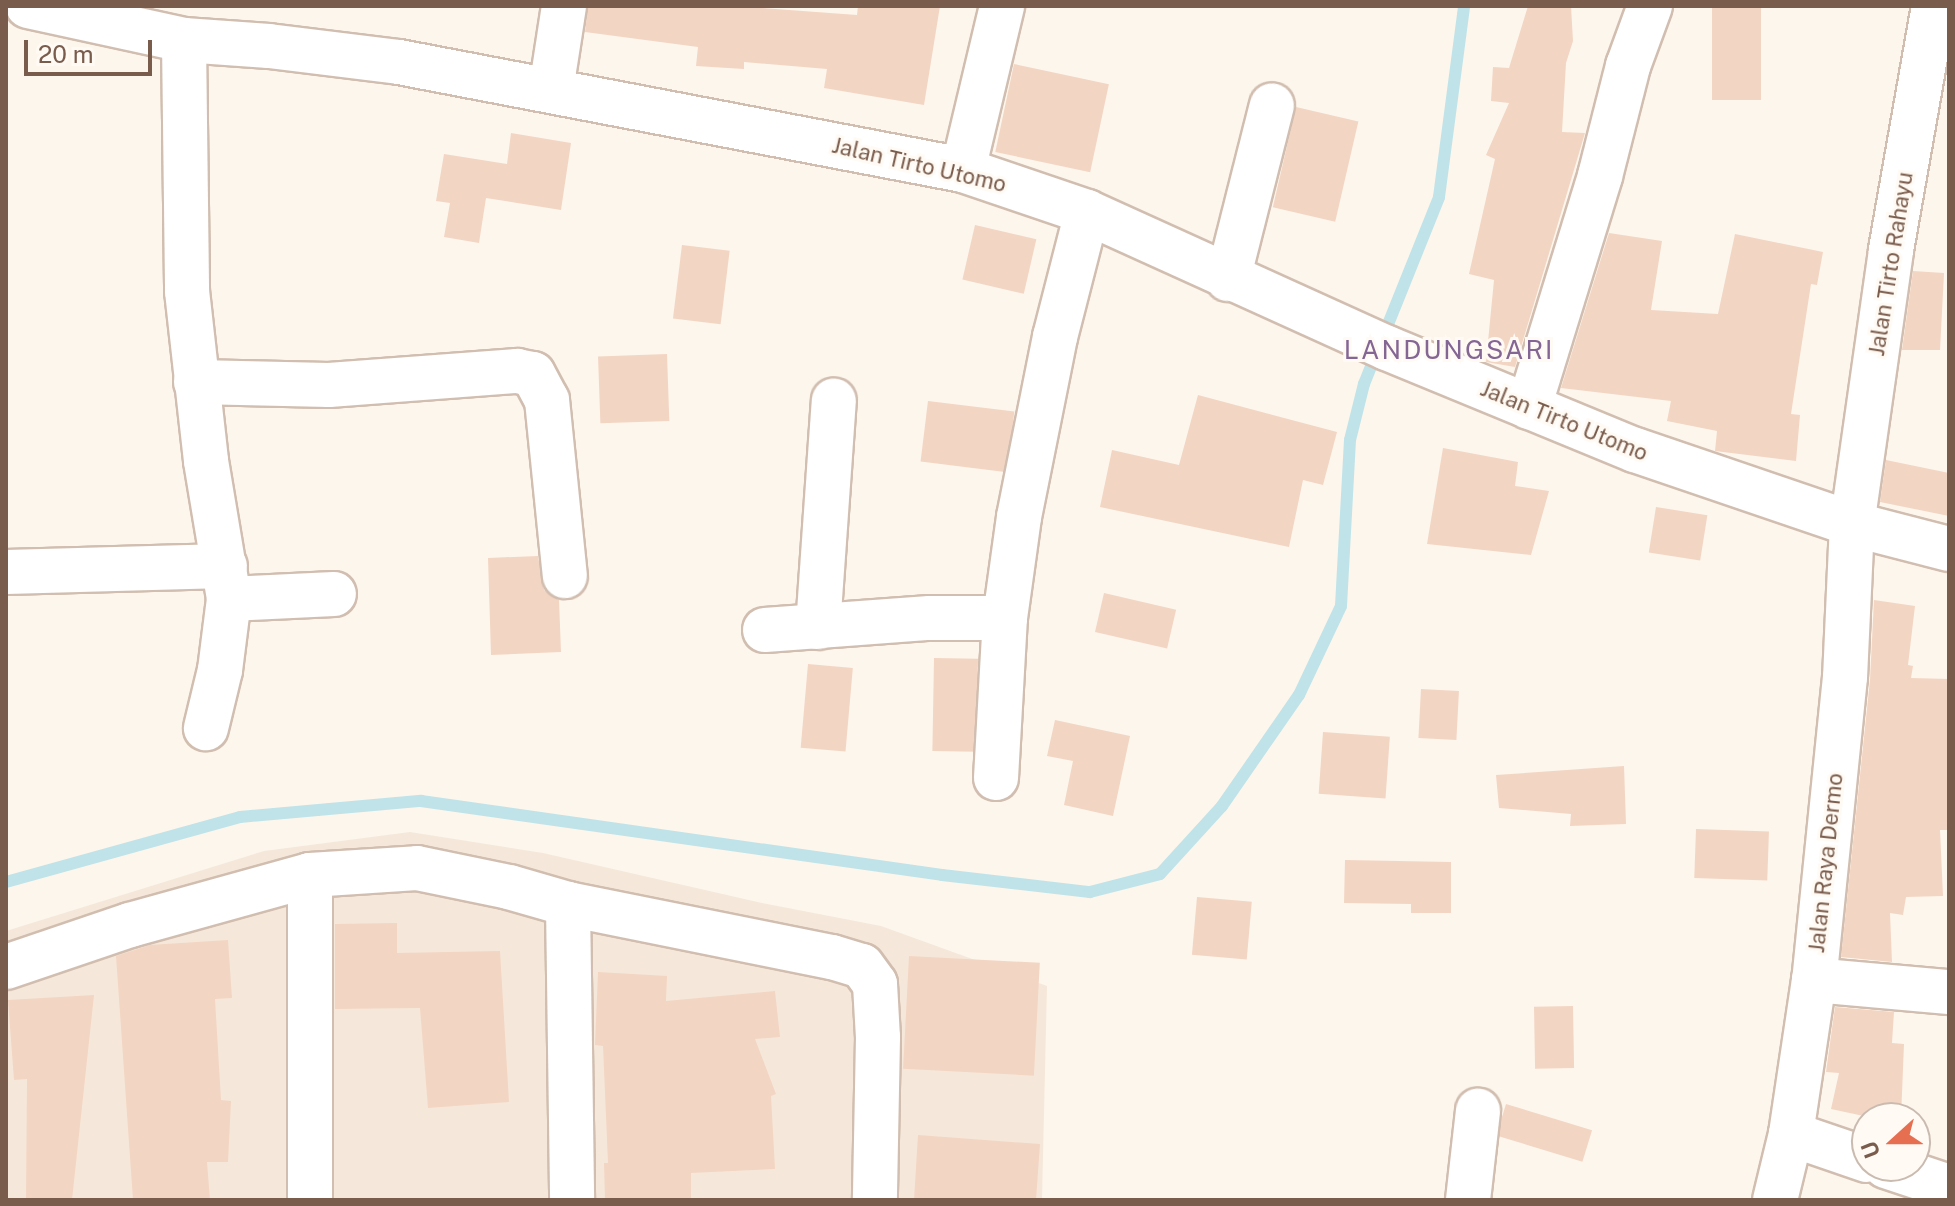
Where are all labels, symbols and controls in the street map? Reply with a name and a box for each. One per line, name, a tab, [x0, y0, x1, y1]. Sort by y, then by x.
scale bar	[28, 24, 156, 74]
text: 20 m	[38, 40, 94, 68]
street label: Jalan Tirto Utomo	[829, 132, 1009, 198]
street label: Jalan Tirto Rahayu	[1863, 170, 1919, 358]
district label: LANDUNGSARI	[1344, 334, 1554, 366]
street label: Jalan Tirto Utomo	[1476, 375, 1652, 467]
street label: Jalan Raya Dermo	[1803, 772, 1849, 954]
north arrow	[1851, 1102, 1931, 1182]
text: U	[1855, 1138, 1885, 1162]

